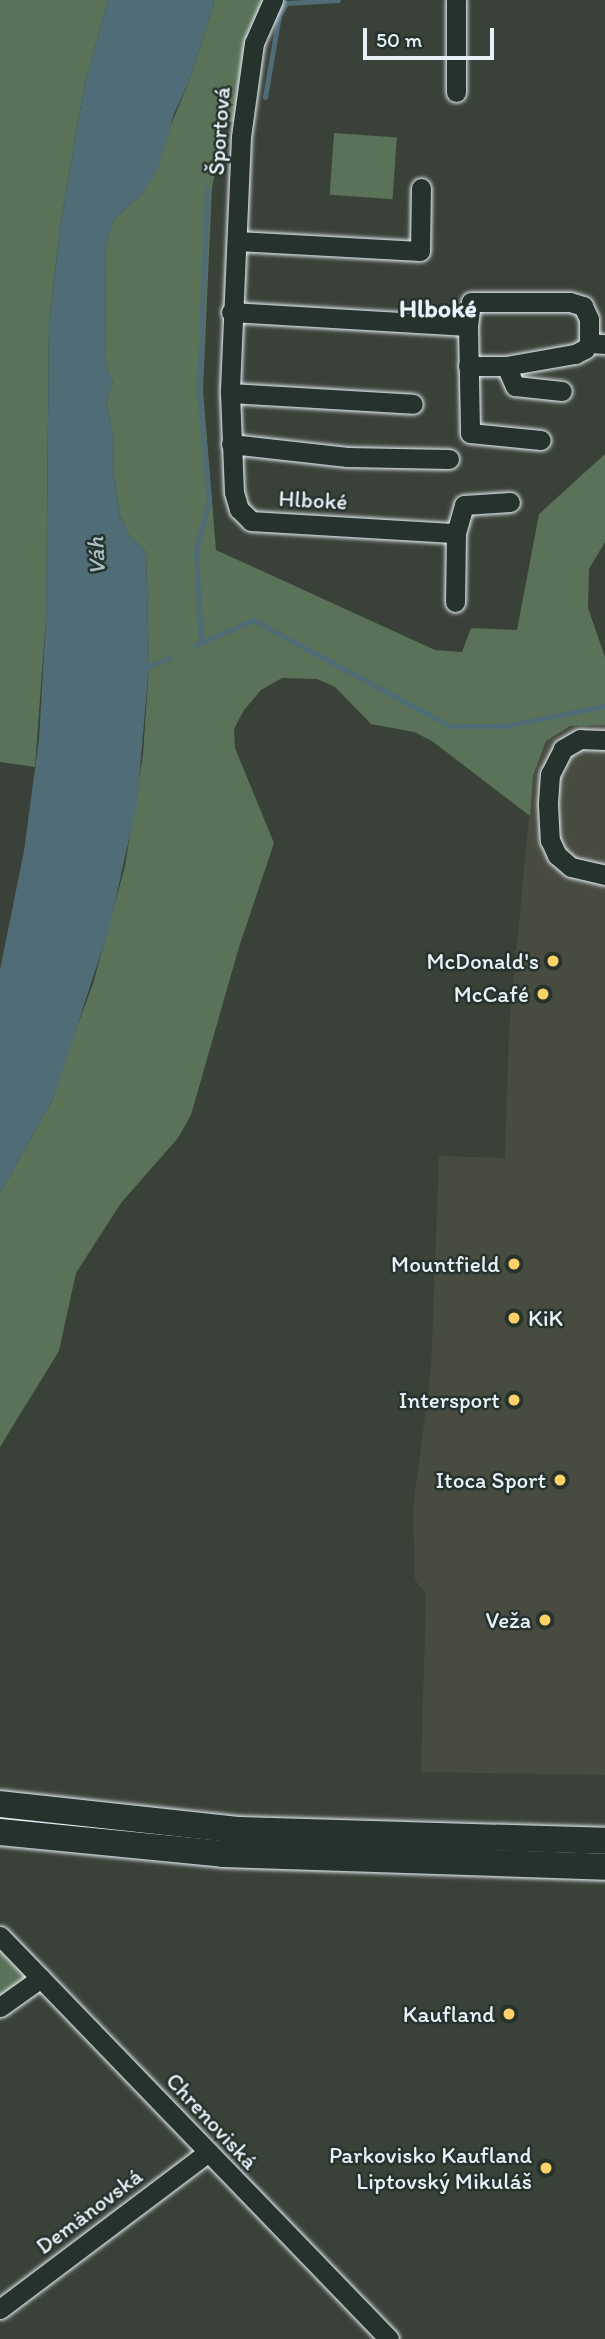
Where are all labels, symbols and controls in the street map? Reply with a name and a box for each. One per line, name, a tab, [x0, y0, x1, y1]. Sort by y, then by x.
scale bar	[367, 14, 498, 58]
text: 50 m	[376, 27, 422, 52]
street label: Športová	[202, 86, 236, 176]
district label: Hlboké	[399, 293, 477, 325]
street label: Hlboké	[278, 484, 348, 516]
water label: Váh	[81, 536, 111, 576]
place label: McDonald's	[426, 947, 539, 975]
marker: McDonald's	[545, 953, 561, 969]
place label: McCafé	[454, 980, 529, 1008]
marker: McCafé	[535, 986, 551, 1002]
place label: Mountfield	[391, 1250, 500, 1278]
marker: Mountfield	[506, 1256, 522, 1272]
place label: KiK	[528, 1304, 563, 1332]
marker: KiK	[506, 1310, 522, 1326]
place label: Intersport	[399, 1386, 500, 1414]
marker: Intersport	[506, 1392, 522, 1408]
place label: Itoca Sport	[436, 1466, 546, 1494]
marker: Itoca Sport	[552, 1472, 568, 1488]
place label: Veža	[486, 1606, 531, 1634]
marker: Veža	[537, 1612, 553, 1628]
place label: Kaufland	[403, 2000, 495, 2028]
marker: Kaufland	[501, 2006, 517, 2022]
street label: Chrenoviská	[160, 2067, 264, 2175]
place label: Parkovisko Kaufland Liptovský Mikuláš	[328, 2141, 532, 2195]
marker: Parkovisko Kaufland Liptovský Mikuláš	[538, 2160, 554, 2176]
street label: Demänovská	[30, 2162, 148, 2260]

